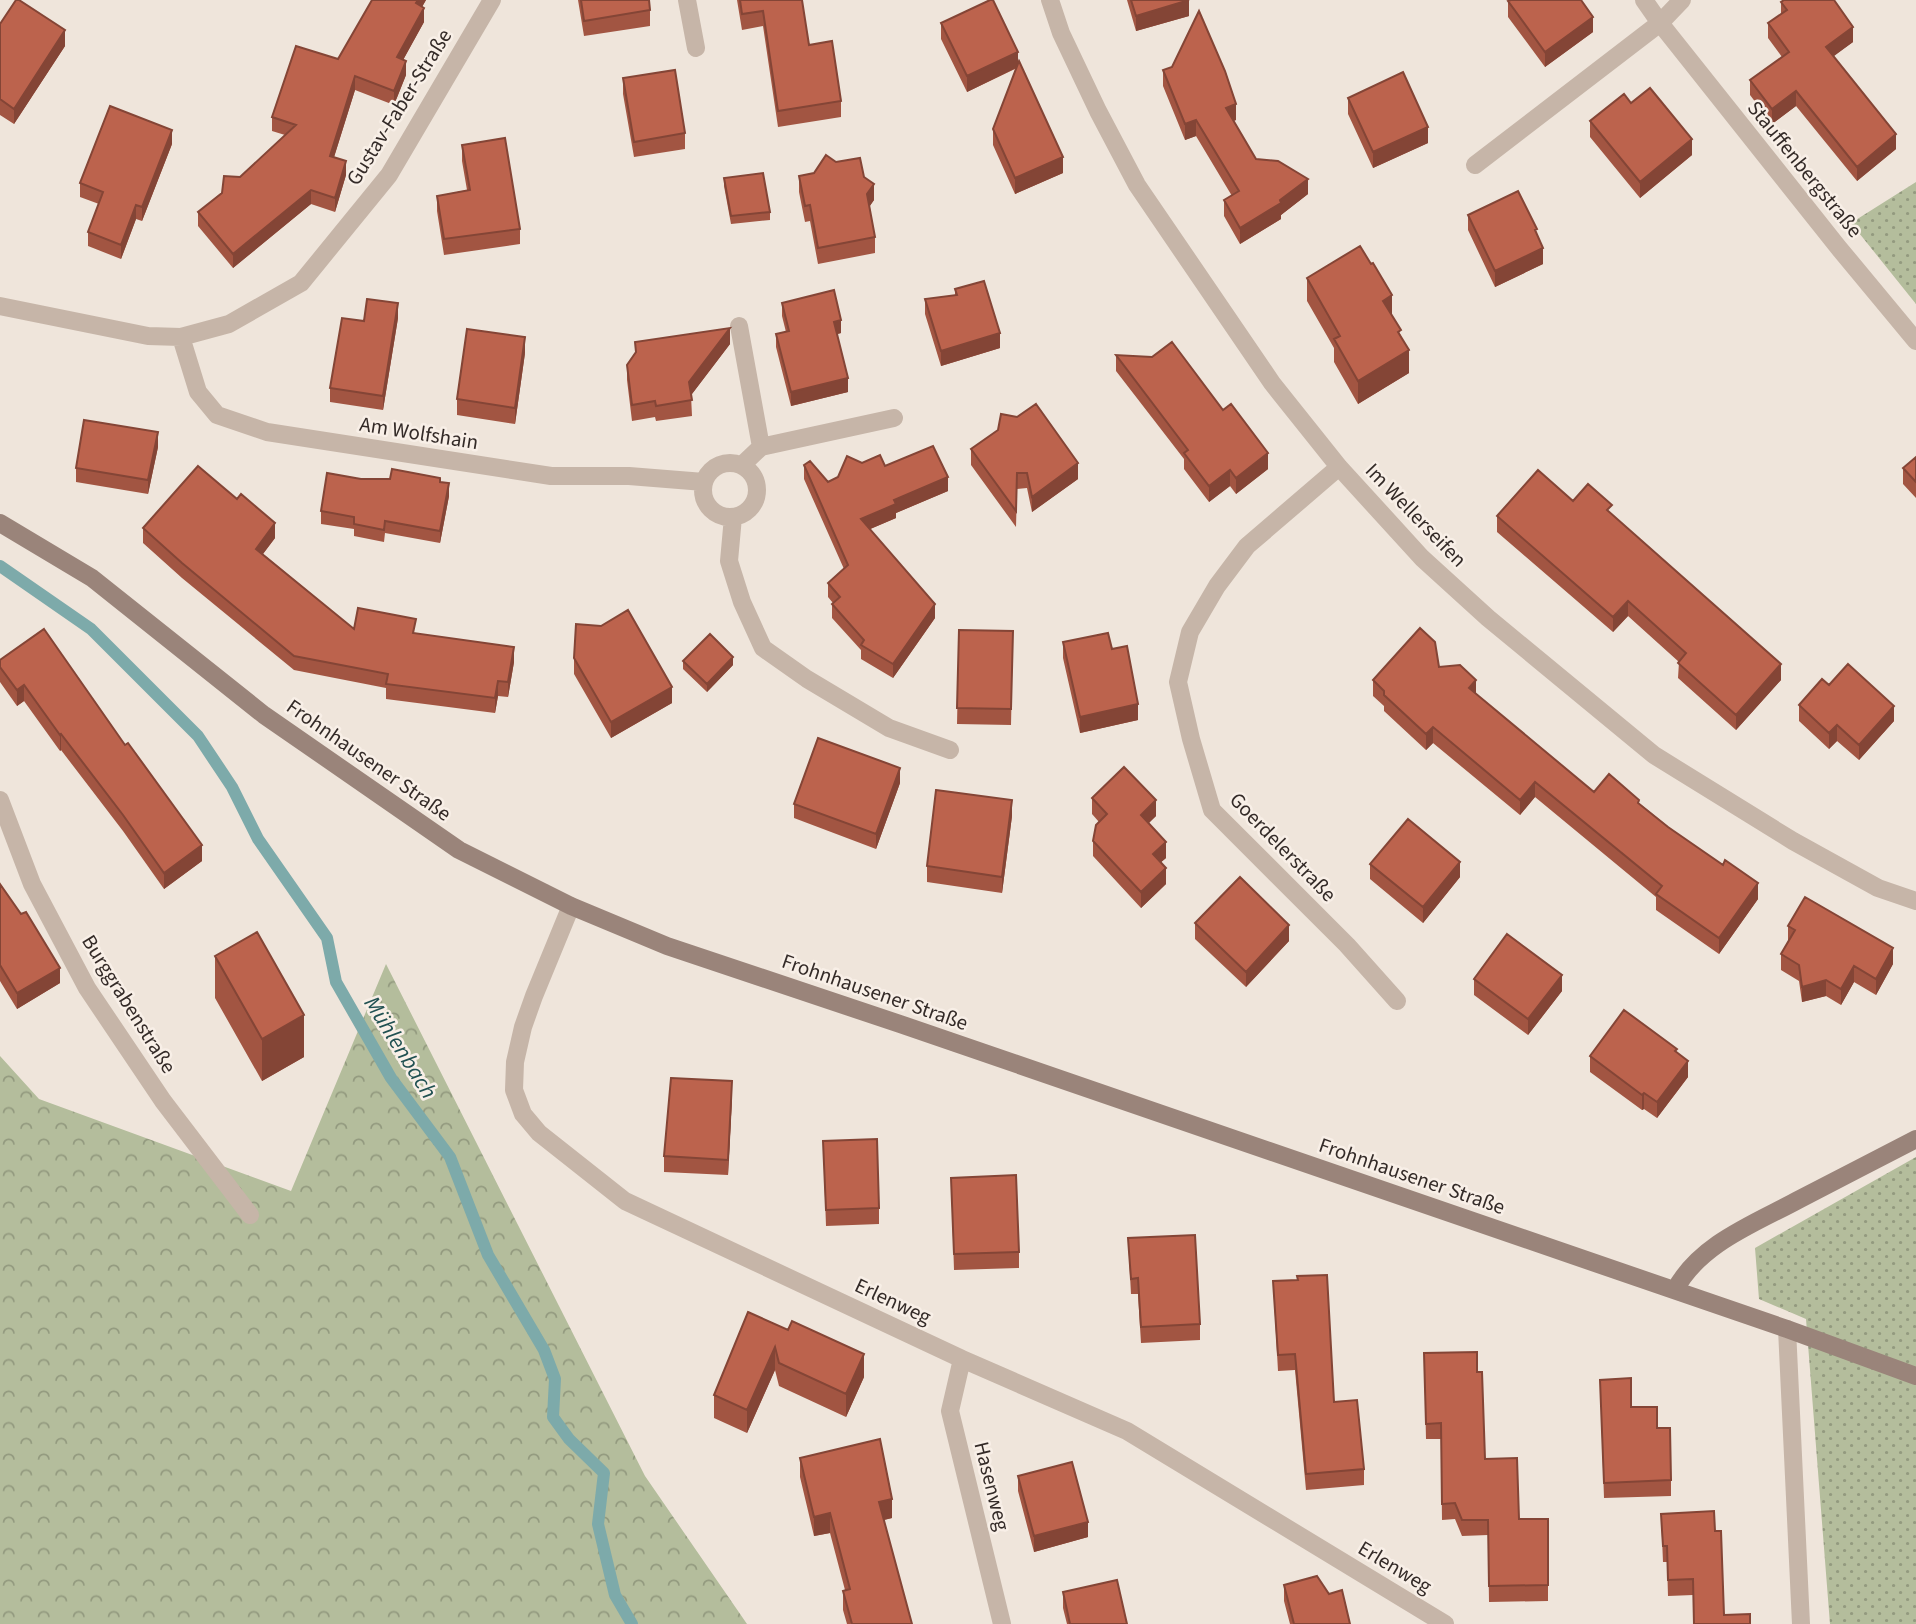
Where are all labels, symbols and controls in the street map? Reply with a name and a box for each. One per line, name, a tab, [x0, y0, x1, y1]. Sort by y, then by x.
street label: Gustav-Faber-Straße	[339, 23, 459, 191]
street label: Stauffenbergstraße	[1740, 94, 1870, 244]
street label: Am Wolfshain	[358, 409, 480, 457]
street label: Im Wellerseifen	[1358, 456, 1474, 574]
street label: Frohnhausener Straße	[281, 692, 457, 828]
street label: Goerdelerstraße	[1223, 785, 1343, 909]
street label: Burggrabenstraße	[74, 929, 184, 1079]
street label: Frohnhausener Straße	[778, 946, 972, 1038]
water label: Mühlenbach	[356, 989, 445, 1105]
street label: Frohnhausener Straße	[1315, 1130, 1509, 1222]
street label: Erlenweg	[850, 1270, 937, 1332]
street label: Hasenweg	[966, 1438, 1018, 1534]
street label: Erlenweg	[1352, 1533, 1438, 1601]

